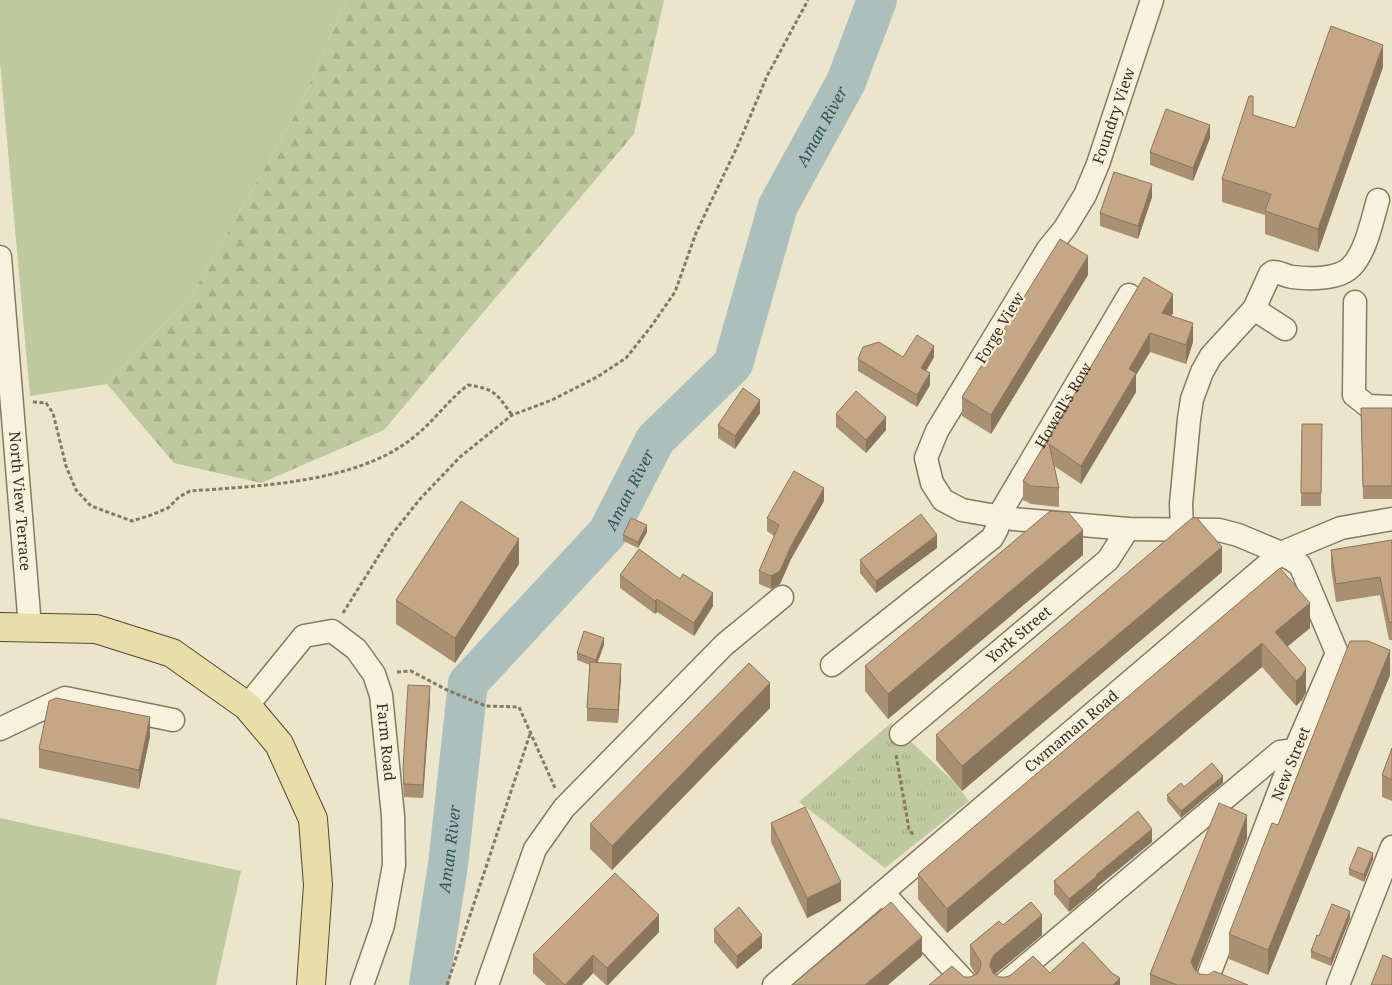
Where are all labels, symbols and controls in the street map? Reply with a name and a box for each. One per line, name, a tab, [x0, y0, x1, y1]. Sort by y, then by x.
street label: Foundry View	[1087, 65, 1139, 167]
water label: Aman River	[790, 82, 853, 171]
street label: Forge View	[970, 288, 1028, 367]
street label: Howell's Row	[1030, 358, 1096, 452]
street label: North View Terrace	[5, 431, 36, 572]
water label: Aman River	[599, 445, 660, 535]
street label: York Street	[981, 601, 1055, 668]
street label: Cwmaman Road	[1020, 685, 1122, 776]
street label: Farm Road	[373, 702, 400, 782]
street label: New Street	[1266, 724, 1314, 804]
water label: Aman River	[433, 803, 466, 895]

